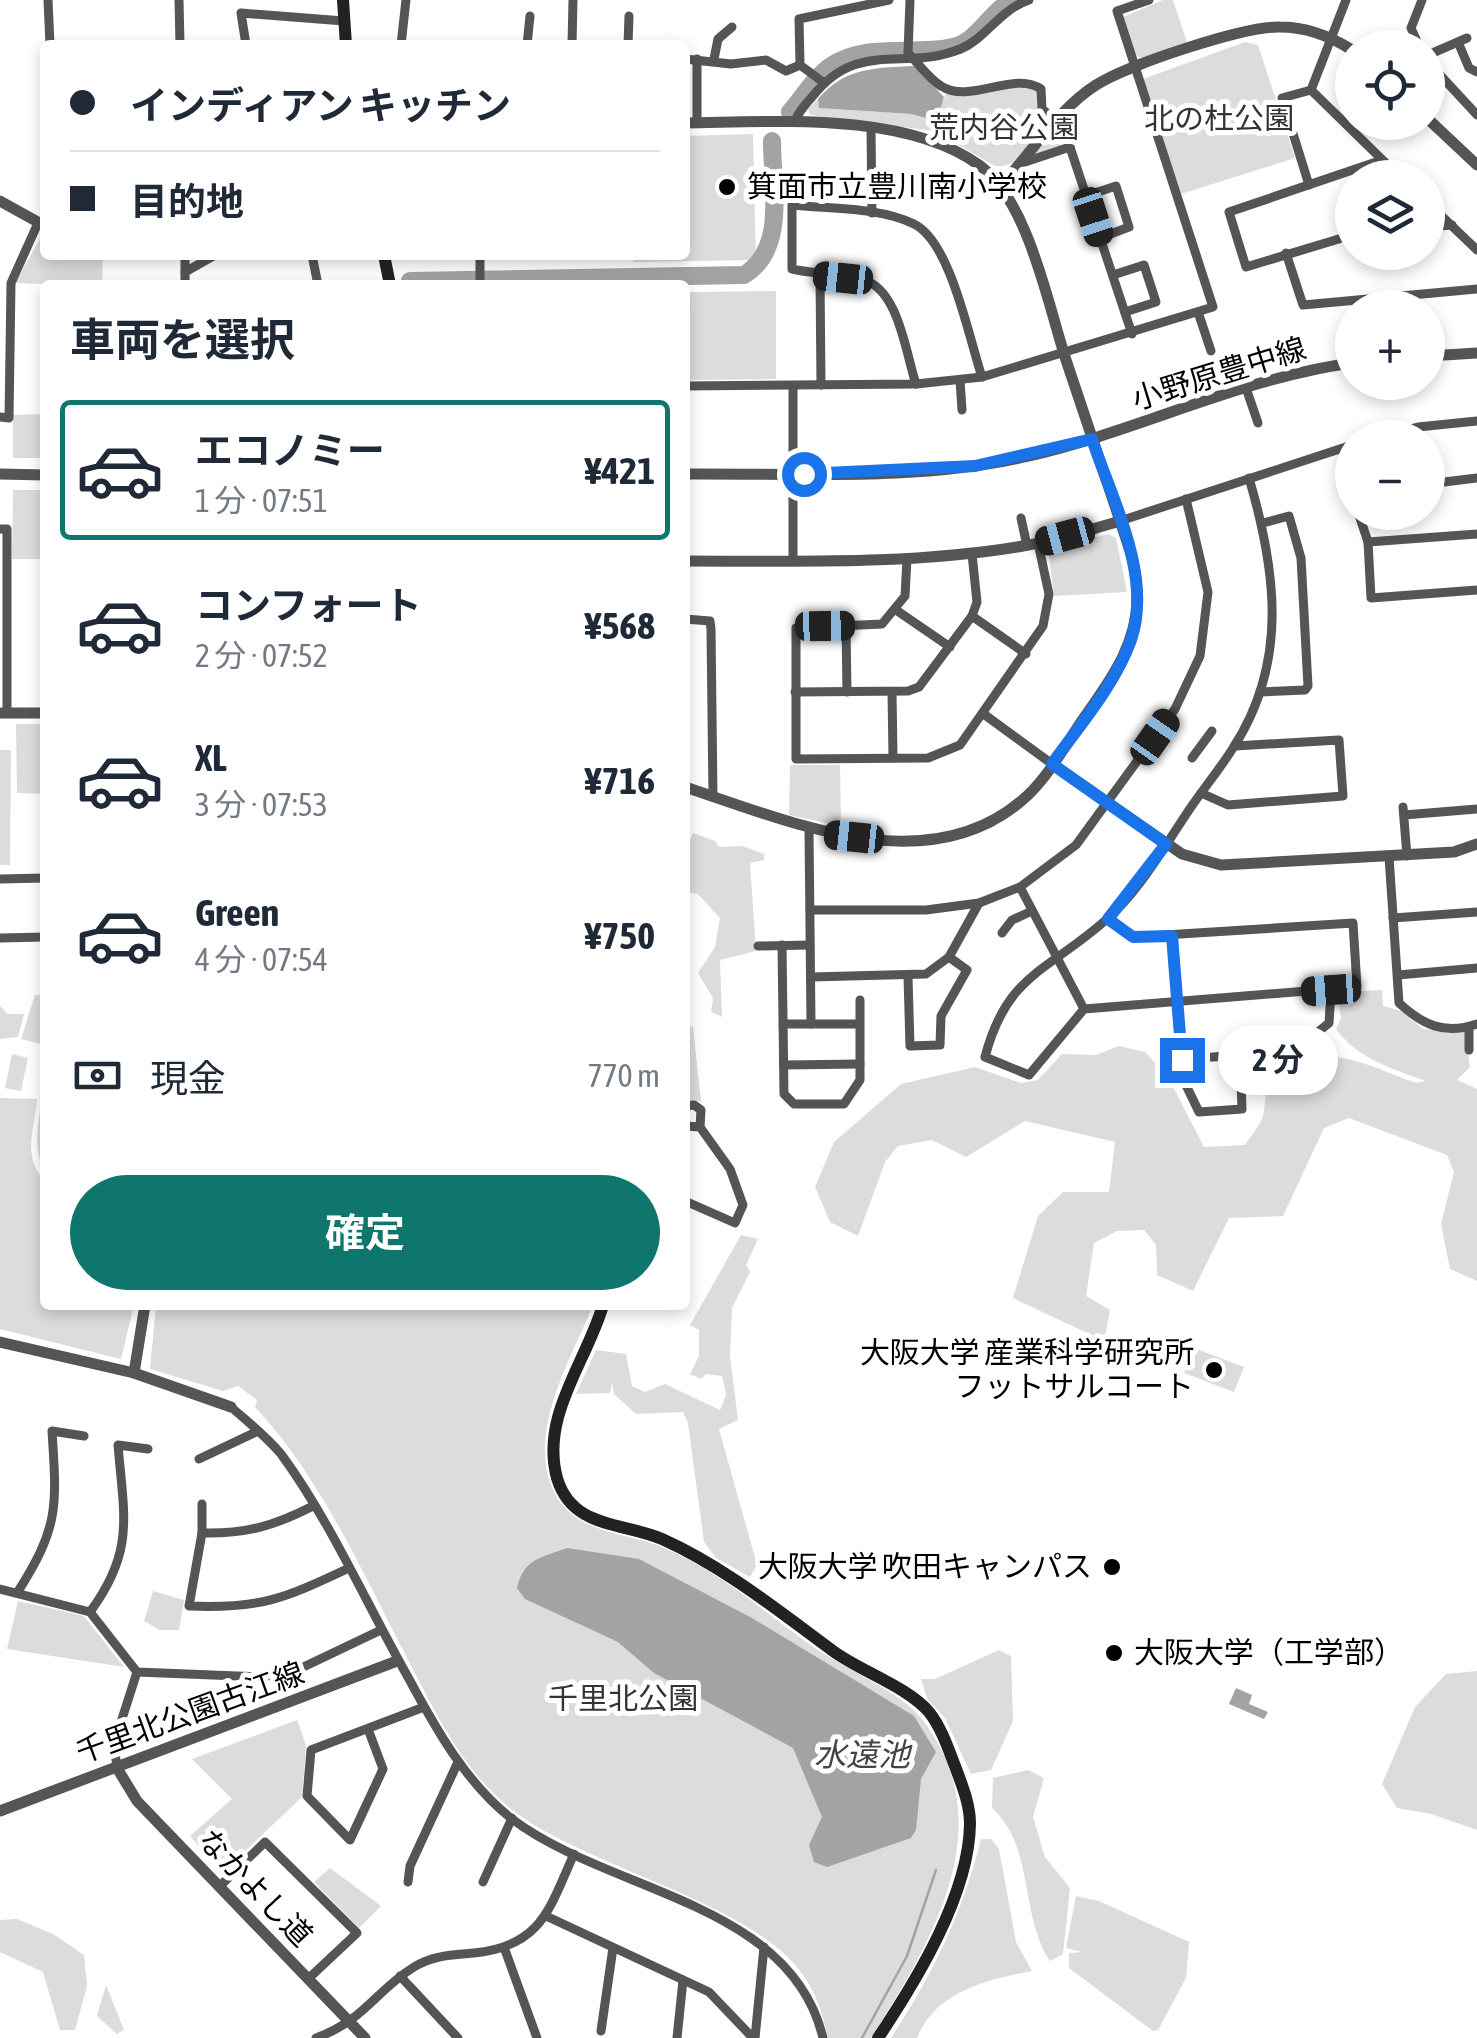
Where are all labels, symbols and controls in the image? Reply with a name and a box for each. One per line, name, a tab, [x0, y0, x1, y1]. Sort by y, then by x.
map controls	[1335, 30, 1445, 530]
button: locate	[1335, 30, 1445, 140]
text: インディアン キッチン	[130, 84, 511, 127]
park label: 北の杜公園	[1144, 101, 1294, 135]
park label: 荒内谷公園	[929, 110, 1079, 144]
button: layers	[1335, 160, 1445, 270]
place label: 箕面市立豊川南小学校	[747, 169, 1047, 203]
marker: 箕面市立豊川南小学校	[716, 176, 738, 198]
text: 目的地	[130, 180, 244, 223]
car	[1069, 184, 1117, 250]
car	[812, 260, 874, 296]
button: +	[1335, 290, 1445, 400]
text: 車両を選択	[70, 314, 295, 366]
street label: 小野原豊中線	[1128, 330, 1310, 416]
button: −	[1335, 420, 1445, 530]
icon: car	[75, 425, 165, 515]
text: エコノミー	[195, 429, 385, 472]
text: ¥421	[585, 449, 655, 492]
route start	[782, 452, 827, 497]
text: 1 分 · 07:51	[195, 482, 328, 519]
car	[1032, 514, 1098, 558]
icon: car	[75, 580, 165, 670]
text: コンフォート	[195, 584, 422, 627]
text: ¥568	[585, 604, 655, 647]
car	[795, 610, 855, 642]
text: 2 分 · 07:52	[195, 637, 328, 674]
car	[1126, 704, 1184, 770]
icon: car	[75, 735, 165, 825]
text: XL	[195, 736, 227, 779]
text: ¥716	[585, 759, 655, 802]
text: 3 分 · 07:53	[195, 786, 328, 823]
car	[823, 819, 885, 855]
icon: car	[75, 890, 165, 980]
text: Green	[195, 891, 279, 934]
text: ¥750	[585, 914, 655, 957]
text: 4 分 · 07:54	[195, 941, 328, 978]
car	[1300, 973, 1362, 1007]
callout: 2 分	[1217, 1025, 1337, 1095]
route end	[1160, 1038, 1205, 1083]
text: 2 分	[1252, 1041, 1304, 1078]
icon: cash	[70, 1048, 125, 1103]
text: 現金	[150, 1057, 226, 1100]
text: 770 m	[587, 1057, 660, 1094]
button: 確定	[70, 1175, 660, 1290]
place label: 大阪大学 産業科学研究所 フットサルコート	[860, 1335, 1194, 1403]
marker: 大阪大学 産業科学研究所 フットサルコート	[1203, 1359, 1225, 1381]
place label: 大阪大学 吹田キャンパス	[758, 1549, 1092, 1583]
marker: 大阪大学 吹田キャンパス	[1101, 1556, 1123, 1578]
place label: 大阪大学（工学部）	[1134, 1635, 1404, 1669]
marker: 大阪大学（工学部）	[1103, 1642, 1125, 1664]
street label: 千里北公園古江線	[71, 1655, 308, 1769]
park label: 千里北公園	[548, 1681, 698, 1715]
water label: 水遠池	[814, 1736, 913, 1773]
street label: なかよし道	[192, 1822, 320, 1953]

